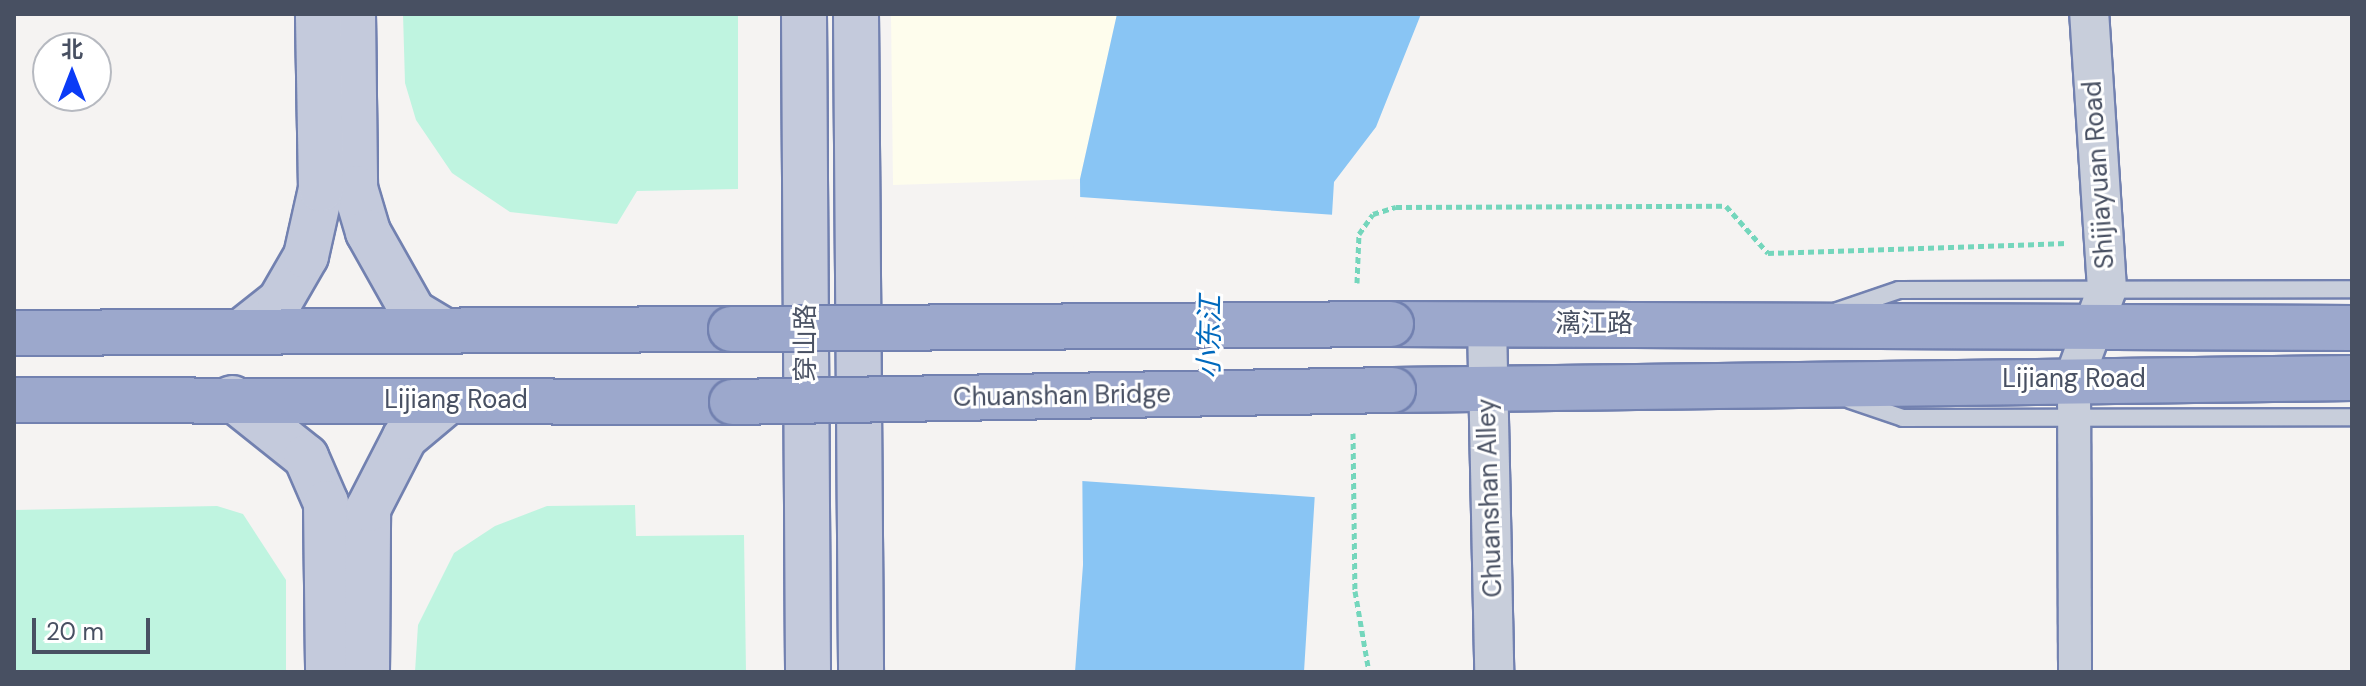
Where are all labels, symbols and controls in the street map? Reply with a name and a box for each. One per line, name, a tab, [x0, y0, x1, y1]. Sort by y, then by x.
north arrow	[32, 32, 112, 112]
text: 北	[61, 35, 83, 64]
street label: Shijiayuan Road	[2077, 80, 2121, 270]
water label: 小东江	[1192, 295, 1228, 379]
street label: 穿山路	[790, 304, 822, 382]
street label: 漓江路	[1555, 308, 1633, 340]
street label: Lijiang Road	[2002, 363, 2146, 395]
street label: Chuanshan Bridge	[953, 378, 1171, 414]
street label: Lijiang Road	[384, 384, 528, 416]
street label: Chuanshan Alley	[1471, 398, 1509, 598]
scale bar	[36, 602, 154, 652]
text: 20 m	[46, 616, 104, 647]

